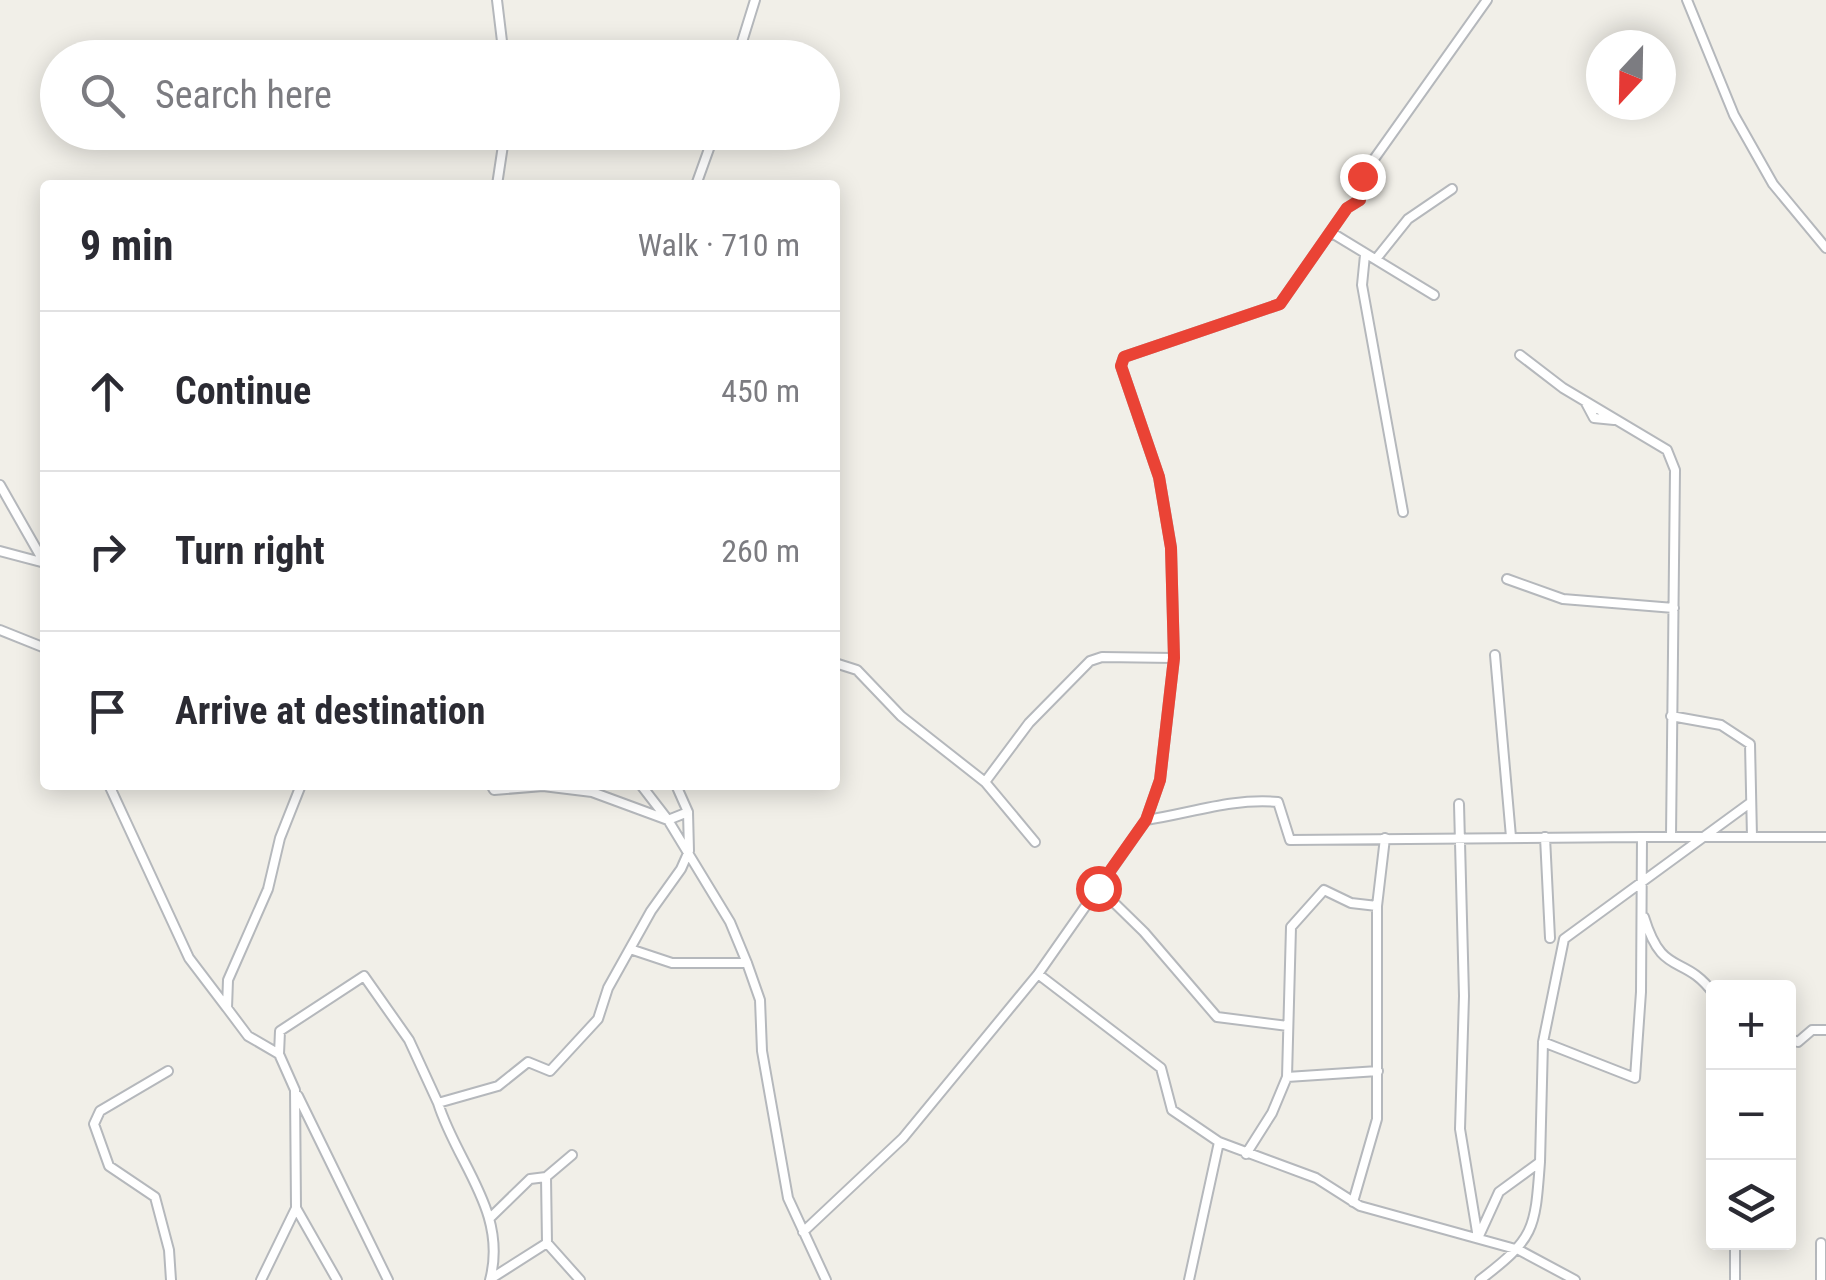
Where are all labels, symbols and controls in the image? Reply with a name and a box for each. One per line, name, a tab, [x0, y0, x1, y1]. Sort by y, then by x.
north arrow	[1586, 30, 1676, 120]
search box	[40, 40, 840, 150]
icon: search	[75, 68, 130, 123]
text: Search here	[155, 73, 332, 117]
route end	[1340, 154, 1386, 200]
text: 9 min	[80, 221, 173, 270]
text: Walk · 710 m	[638, 226, 800, 264]
icon: ahead	[80, 364, 135, 419]
text: Continue	[175, 369, 311, 413]
text: 450 m	[721, 372, 800, 410]
icon: right	[80, 524, 135, 579]
text: Turn right	[175, 529, 325, 573]
text: 260 m	[721, 532, 800, 570]
icon: arrive	[80, 684, 135, 739]
text: Arrive at destination	[175, 689, 485, 733]
route start	[1076, 866, 1122, 912]
map controls	[1706, 980, 1796, 1250]
button: +	[1706, 980, 1796, 1070]
button: −	[1706, 1070, 1796, 1160]
button: layers	[1706, 1160, 1796, 1250]

